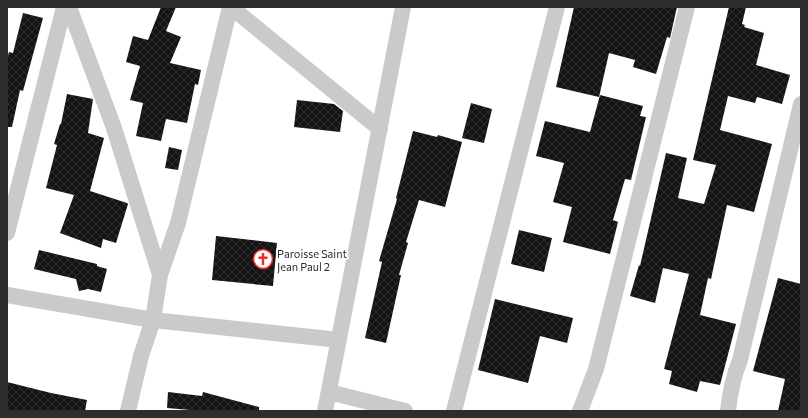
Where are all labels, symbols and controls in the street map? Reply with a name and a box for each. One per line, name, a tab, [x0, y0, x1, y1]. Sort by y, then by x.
place label: Paroisse Saint Jean Paul 2	[277, 247, 347, 274]
church icon: Paroisse Saint Jean Paul 2	[252, 248, 274, 270]

